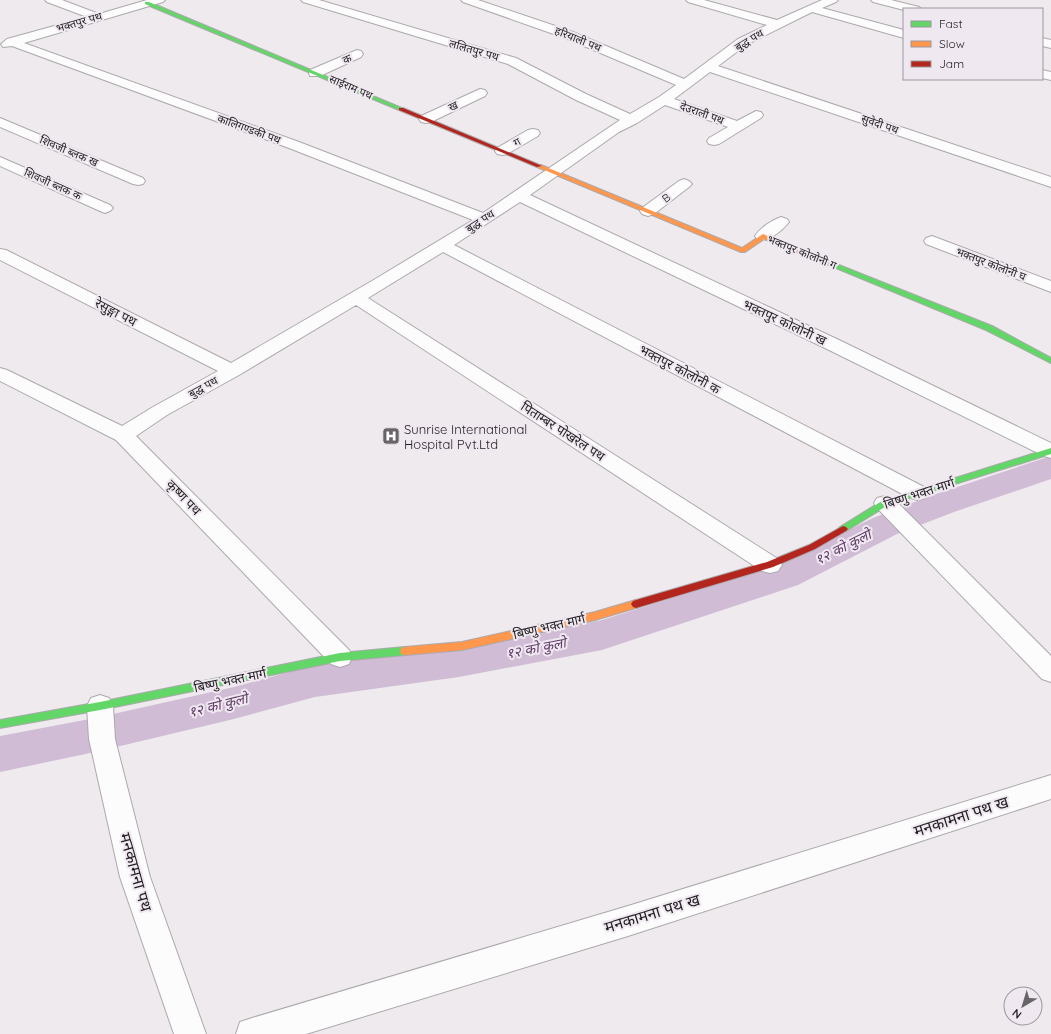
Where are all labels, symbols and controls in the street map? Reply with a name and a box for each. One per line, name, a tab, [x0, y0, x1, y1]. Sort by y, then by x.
legend	[903, 8, 1043, 80]
street label: भक्तपुर पथ	[55, 9, 104, 35]
text: Fast	[939, 16, 963, 31]
street label: हरियाली पथ	[553, 23, 604, 55]
street label: बुद्ध पथ	[732, 25, 767, 54]
street label: ललितपुर पथ	[448, 36, 501, 64]
text: Slow	[939, 36, 965, 51]
street label: क	[340, 51, 354, 67]
text: Jam	[939, 56, 964, 71]
street label: साईराम पथ	[327, 72, 376, 103]
street label: ख	[446, 97, 461, 114]
street label: देउराली पथ	[678, 99, 727, 128]
street label: कालिगण्डकी पथ	[215, 111, 284, 147]
street label: सुवेदी पथ	[860, 111, 901, 137]
street label: शिवजी ब्लक ख	[38, 132, 101, 170]
street label: ग	[511, 134, 524, 150]
street label: शिवजी ब्लक क	[22, 165, 84, 203]
street label: B	[659, 190, 673, 206]
street label: बुद्ध पथ	[463, 206, 498, 235]
street label: भक्तपुर कोलोनी ग	[765, 232, 839, 273]
street label: भक्तपुर कोलोनी घ	[954, 244, 1028, 284]
street label: रेसुङ्गा पथ	[91, 294, 140, 331]
street label: भक्तपुर कोलोनी ख	[740, 296, 830, 349]
street label: भक्तपुर कोलोनी क	[636, 341, 724, 398]
street label: बुद्ध पथ	[186, 373, 221, 401]
street label: पिताम्बर पोखरेल पथ	[518, 398, 609, 464]
place label: Sunrise International Hospital Pvt.Ltd	[404, 421, 527, 452]
hospital icon: Sunrise International Hospital Pvt.Ltd	[381, 426, 401, 446]
street label: बिष्णु भक्त मार्ग	[882, 474, 958, 513]
street label: कृष्ण पथ	[163, 476, 205, 518]
water label: १२ को कुलो	[812, 524, 877, 569]
street label: बिष्णु भक्त मार्ग	[511, 610, 588, 643]
water label: १२ को कुलो	[505, 633, 571, 663]
street label: बिष्णु भक्त मार्ग	[192, 664, 269, 696]
water label: १२ को कुलो	[186, 688, 253, 721]
street label: मनकामना पथ ख	[911, 791, 1012, 841]
street label: मनकामना पथ	[115, 830, 157, 915]
street label: मनकामना पथ ख	[602, 889, 703, 937]
north arrow	[1003, 986, 1043, 1026]
text: N	[1009, 1006, 1024, 1022]

